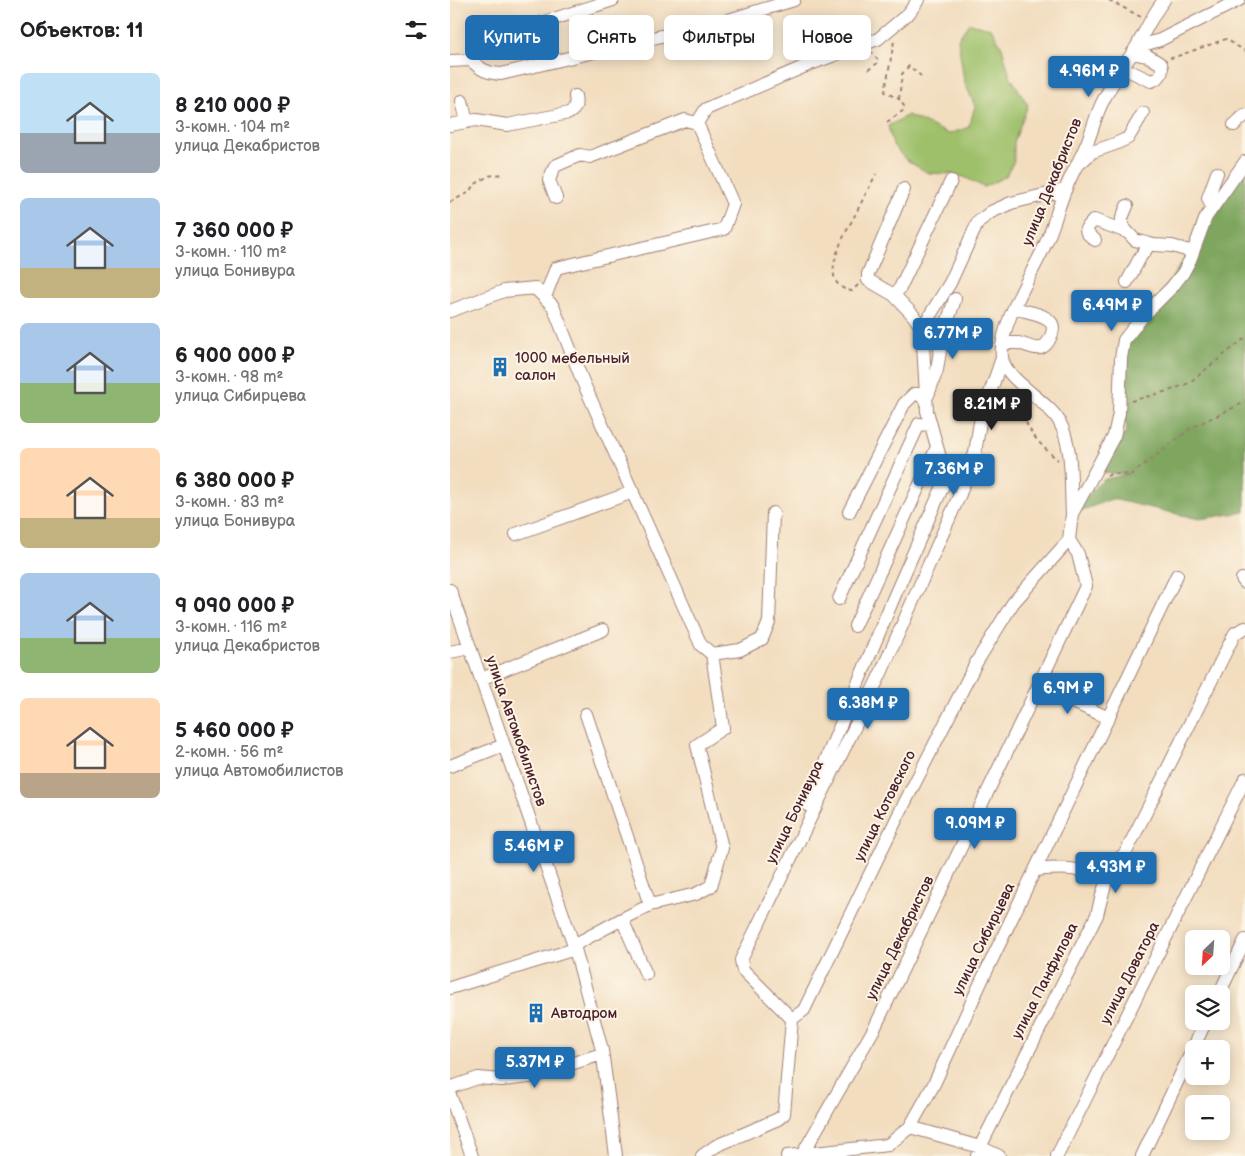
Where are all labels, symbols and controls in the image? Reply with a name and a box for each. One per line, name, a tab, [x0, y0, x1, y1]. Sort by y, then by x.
chip: Купить	[465, 15, 559, 60]
chip: Снять	[569, 15, 654, 60]
chip: Фильтры	[664, 15, 773, 60]
chip: Новое	[783, 15, 871, 60]
icon: filters	[402, 16, 430, 44]
text: Объектов: 11	[20, 18, 144, 43]
pin: 4.96M ₽	[1043, 56, 1135, 98]
text: 4.96M ₽	[1059, 62, 1119, 81]
icon: home	[60, 93, 120, 153]
text: 8 210 000 ₽	[175, 93, 290, 118]
street label: улица Декабристов	[1018, 115, 1086, 249]
text: 3-комн. · 104 m²	[175, 118, 290, 137]
text: улица Декабристов	[175, 137, 320, 156]
icon: home	[60, 218, 120, 278]
text: 7 360 000 ₽	[175, 218, 293, 243]
text: 3-комн. · 110 m²	[175, 243, 287, 262]
text: улица Бонивура	[175, 262, 295, 281]
pin: 6.49M ₽	[1066, 290, 1158, 332]
text: 6.49M ₽	[1082, 296, 1142, 315]
pin: 6.77M ₽	[907, 318, 999, 360]
text: 6.77M ₽	[924, 324, 982, 343]
icon: home	[60, 343, 120, 403]
text: 6 900 000 ₽	[175, 343, 295, 368]
place label: 1000 мебельный салон	[515, 349, 630, 385]
building icon: 1000 мебельный салон	[489, 356, 511, 378]
text: 3-комн. · 98 m²	[175, 368, 283, 387]
text: улица Сибирцева	[175, 387, 306, 406]
pin: 8.21M ₽	[946, 388, 1038, 431]
text: 8.21M ₽	[964, 395, 1020, 414]
pin: 7.36M ₽	[908, 454, 1000, 496]
text: 7.36M ₽	[925, 460, 983, 479]
icon: home	[60, 468, 120, 528]
text: 6 380 000 ₽	[175, 468, 294, 493]
text: 3-комн. · 83 m²	[175, 493, 284, 512]
text: улица Бонивура	[175, 512, 295, 531]
icon: home	[60, 593, 120, 653]
text: 9 090 000 ₽	[175, 593, 294, 618]
text: 3-комн. · 116 m²	[175, 618, 287, 637]
text: улица Декабристов	[175, 637, 320, 656]
street label: улица Автомобилистов	[481, 653, 551, 809]
pin: 6.9M ₽	[1027, 672, 1109, 715]
text: 6.9M ₽	[1043, 679, 1093, 698]
pin: 6.38M ₽	[822, 688, 914, 730]
text: 6.38M ₽	[838, 694, 898, 713]
icon: home	[60, 718, 120, 778]
text: 5 460 000 ₽	[175, 718, 294, 743]
text: 2-комн. · 56 m²	[175, 743, 283, 762]
street label: улица Котовского	[850, 747, 920, 865]
street label: улица Бонивура	[762, 757, 828, 867]
text: улица Автомобилистов	[175, 762, 343, 781]
pin: 9.09M ₽	[929, 808, 1021, 850]
text: 9.09M ₽	[945, 814, 1005, 833]
pin: 5.46M ₽	[488, 830, 580, 873]
text: 5.46M ₽	[504, 837, 564, 856]
pin: 4.93M ₽	[1070, 852, 1162, 894]
text: 4.93M ₽	[1086, 858, 1146, 877]
street label: улица Декабристов	[862, 873, 938, 1003]
street label: улица Сибирцева	[948, 879, 1020, 998]
street label: улица Доватора	[1096, 918, 1164, 1027]
street label: улица Панфилова	[1007, 919, 1083, 1042]
north arrow	[1185, 930, 1230, 975]
map controls	[1185, 930, 1230, 1140]
button: layers	[1185, 985, 1230, 1030]
building icon: Автодром	[525, 1002, 547, 1024]
place label: Автодром	[550, 1004, 617, 1023]
button: +	[1185, 1040, 1230, 1085]
pin: 5.37M ₽	[489, 1046, 581, 1089]
text: 5.37M ₽	[506, 1053, 564, 1072]
button: −	[1185, 1095, 1230, 1140]

